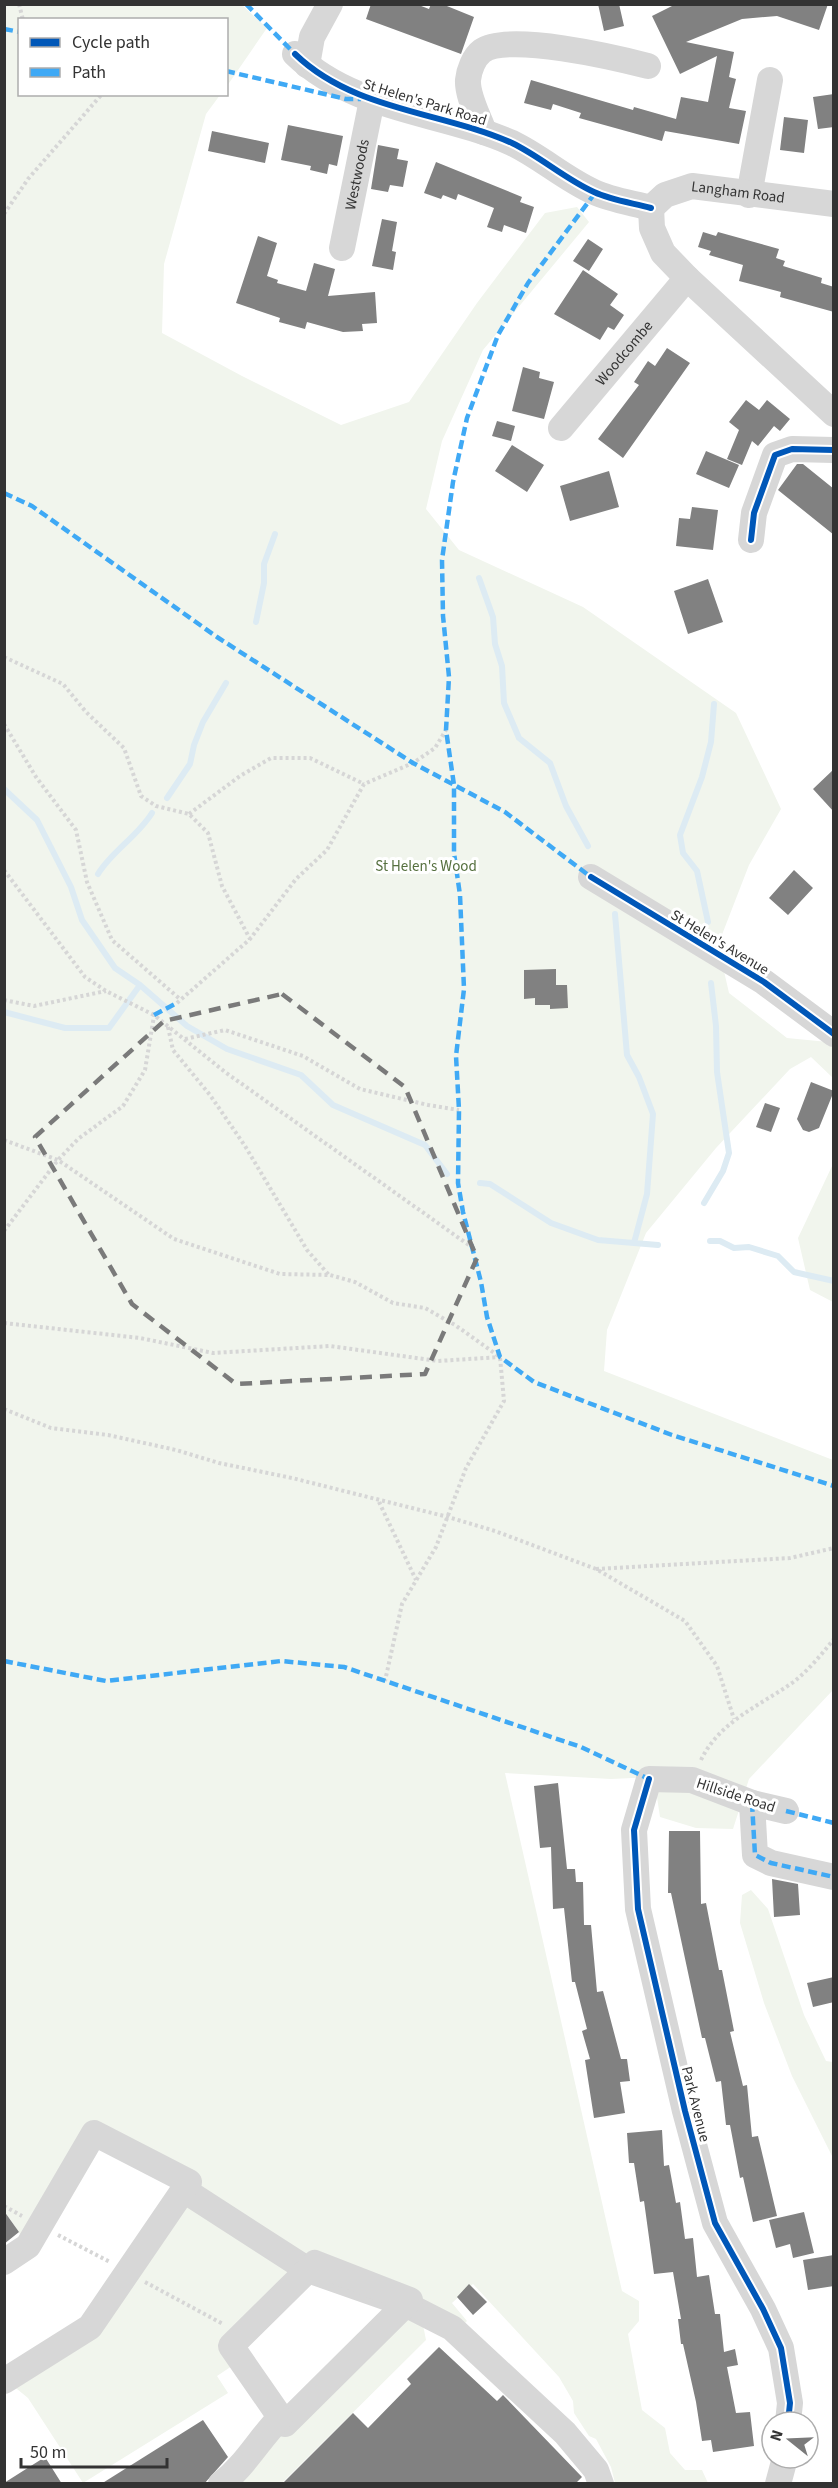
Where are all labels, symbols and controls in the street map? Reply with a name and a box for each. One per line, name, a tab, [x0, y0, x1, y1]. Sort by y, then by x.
legend	[18, 18, 228, 96]
text: Cycle path	[72, 30, 150, 55]
text: Path	[72, 60, 106, 85]
street label: St Helen's Park Road	[360, 74, 489, 131]
street label: Westwoods	[340, 137, 375, 212]
street label: Langham Road	[690, 176, 786, 209]
street label: Woodcombe	[591, 316, 658, 390]
park label: St Helen's Wood	[375, 856, 477, 877]
street label: St Helen's Avenue	[667, 905, 773, 980]
street label: Hillside Road	[694, 1773, 778, 1818]
street label: Park Avenue	[676, 2064, 715, 2144]
north arrow	[760, 2410, 820, 2470]
text: N	[765, 2427, 789, 2444]
scale bar	[21, 2431, 166, 2469]
text: 50 m	[30, 2440, 66, 2465]

